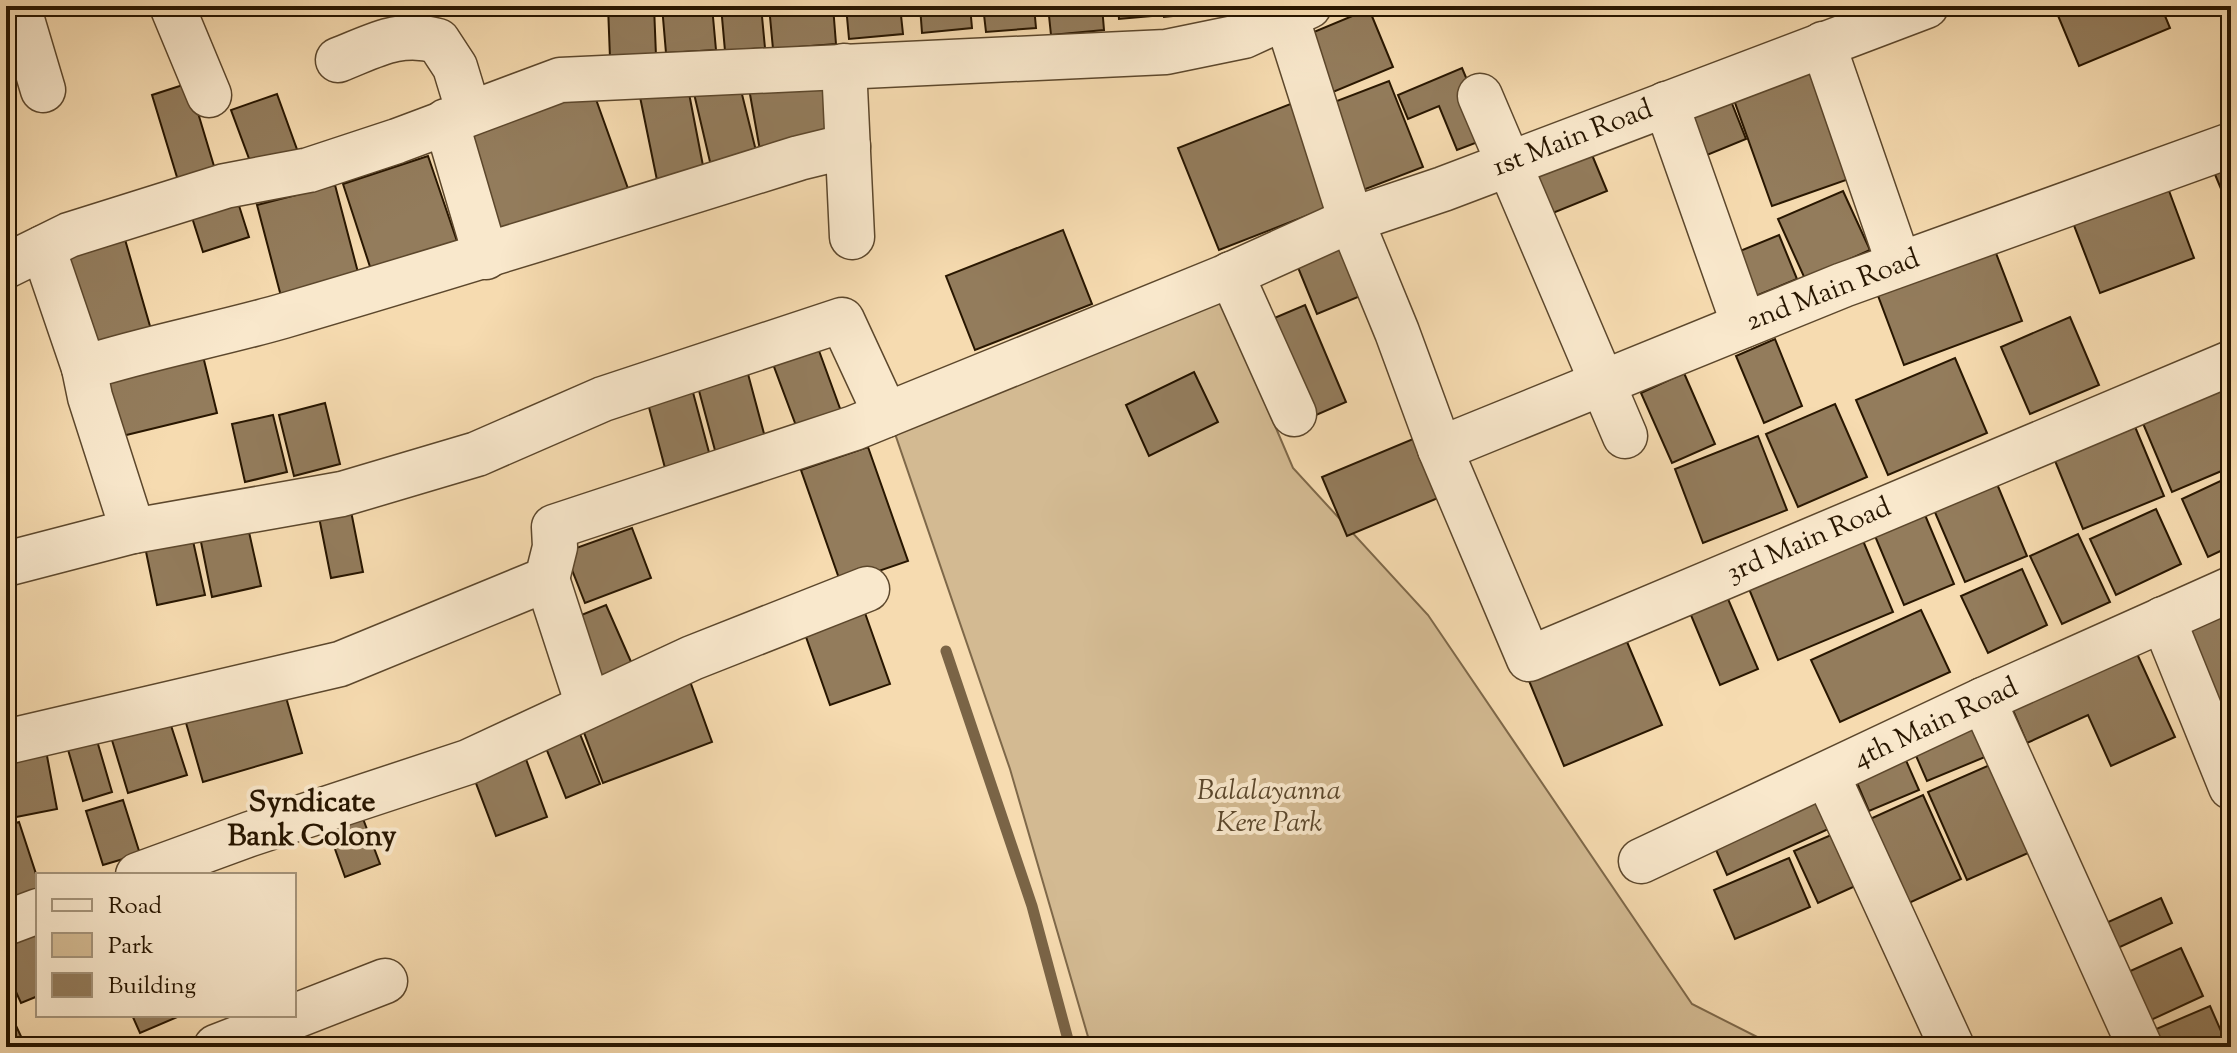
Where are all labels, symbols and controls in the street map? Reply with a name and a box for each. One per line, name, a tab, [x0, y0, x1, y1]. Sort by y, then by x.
street label: 1st Main Road	[1487, 90, 1659, 188]
street label: 2nd Main Road	[1740, 239, 1926, 343]
street label: 3rd Main Road	[1720, 488, 1898, 594]
street label: 4th Main Road	[1847, 668, 2025, 780]
park label: Balalayanna Kere Park	[1197, 772, 1341, 844]
district label: Syndicate Bank Colony	[227, 782, 397, 859]
legend	[36, 873, 296, 1017]
text: Road	[108, 890, 162, 924]
text: Park	[108, 930, 154, 964]
text: Building	[108, 970, 197, 1004]

